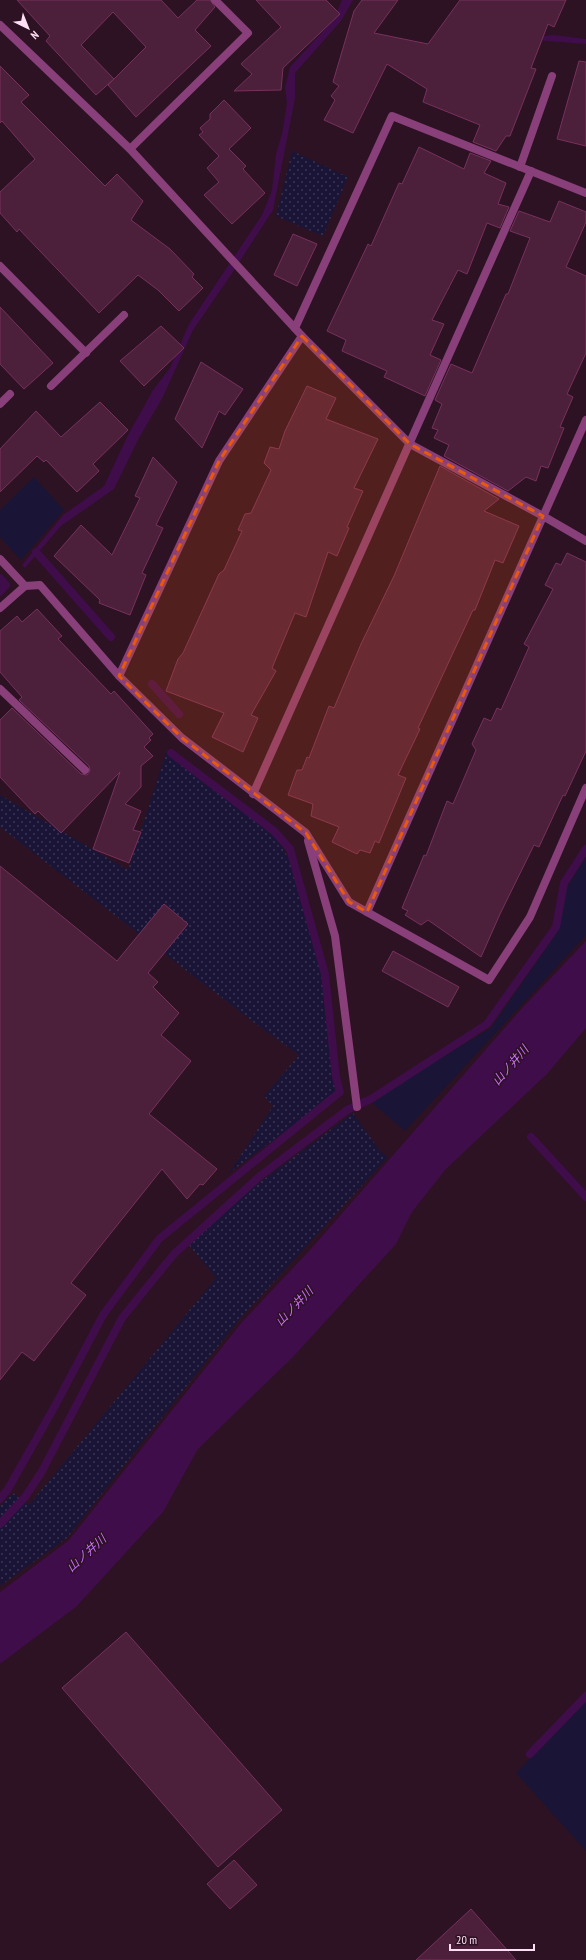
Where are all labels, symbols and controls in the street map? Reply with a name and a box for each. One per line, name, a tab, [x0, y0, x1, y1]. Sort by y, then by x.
north arrow	[8, 8, 48, 48]
text: N	[28, 28, 42, 42]
water label: 山ノ井川	[489, 1040, 533, 1088]
water label: 山ノ井川	[272, 1282, 317, 1328]
water label: 山ノ井川	[63, 1530, 110, 1575]
scale bar	[450, 1926, 534, 1952]
text: 20 m	[456, 1932, 477, 1947]

